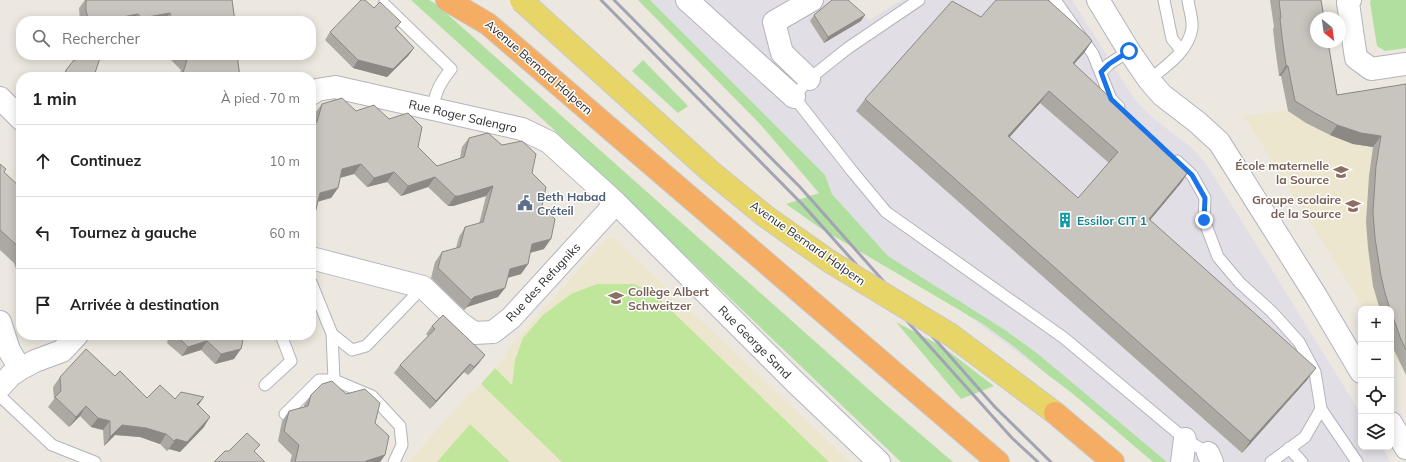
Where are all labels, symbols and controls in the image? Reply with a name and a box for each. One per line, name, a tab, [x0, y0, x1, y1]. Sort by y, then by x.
north arrow	[1310, 12, 1346, 48]
search box	[16, 16, 316, 60]
street label: Avenue Bernard Halpern	[482, 16, 596, 118]
icon: search	[30, 27, 52, 49]
text: Rechercher	[62, 29, 140, 48]
route start	[1120, 42, 1138, 60]
text: 1 min	[32, 88, 77, 109]
text: À pied · 70 m	[221, 90, 300, 106]
street label: Rue Roger Salengro	[407, 96, 519, 136]
icon: ahead	[32, 150, 54, 172]
text: Continuez	[70, 151, 141, 170]
text: 10 m	[270, 153, 300, 169]
place label: École maternelle la Source	[1235, 158, 1329, 187]
school or university icon: École maternelle la Source	[1332, 163, 1350, 181]
place label: Beth Habad Créteil	[537, 189, 606, 218]
place label: Groupe scolaire de la Source	[1252, 192, 1341, 221]
public building icon: Beth Habad Créteil	[516, 194, 534, 212]
school or university icon: Groupe scolaire de la Source	[1344, 197, 1362, 215]
street label: Avenue Bernard Halpern	[748, 198, 868, 288]
building icon: Essilor CIT 1	[1056, 211, 1074, 229]
route end	[1195, 211, 1213, 229]
place label: Essilor CIT 1	[1077, 213, 1147, 228]
icon: left	[32, 222, 54, 244]
text: Tournez à gauche	[70, 223, 197, 242]
text: 60 m	[270, 225, 300, 241]
street label: Rue des Refugniks	[503, 239, 583, 325]
place label: Collège Albert Schweitzer	[628, 284, 709, 313]
school or university icon: Collège Albert Schweitzer	[607, 289, 625, 307]
icon: arrive	[32, 294, 54, 316]
text: Arrivée à destination	[70, 295, 219, 314]
street label: Rue George Sand	[715, 302, 795, 382]
map controls	[1358, 306, 1394, 450]
button: +	[1358, 306, 1394, 342]
button: −	[1358, 342, 1394, 378]
button: locate	[1358, 378, 1394, 414]
button: layers	[1358, 414, 1394, 450]

